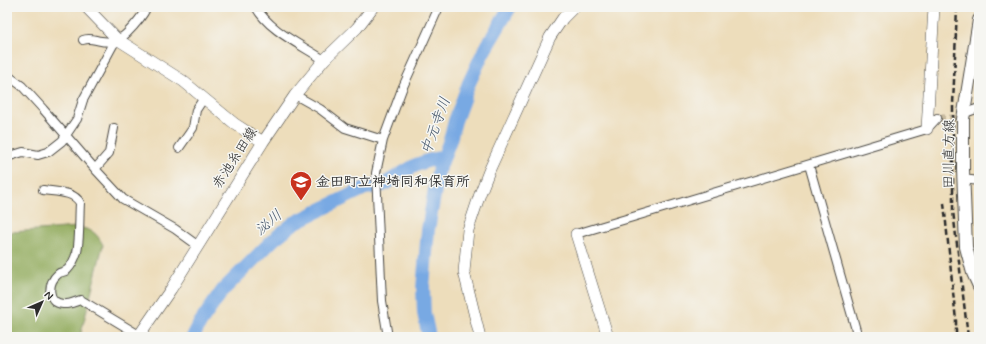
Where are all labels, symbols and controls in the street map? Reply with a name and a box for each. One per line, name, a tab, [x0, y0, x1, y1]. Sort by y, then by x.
water label: 中元寺川	[416, 94, 456, 158]
street label: 田川直方線	[939, 119, 959, 189]
street label: 赤池糸田線	[208, 124, 262, 192]
school or university icon: 金田町立神埼同和保育所	[288, 169, 314, 202]
place label: 金田町立神埼同和保育所	[316, 173, 470, 191]
water label: 泌川	[251, 206, 287, 240]
north arrow	[22, 282, 62, 322]
text: N	[41, 288, 56, 303]

